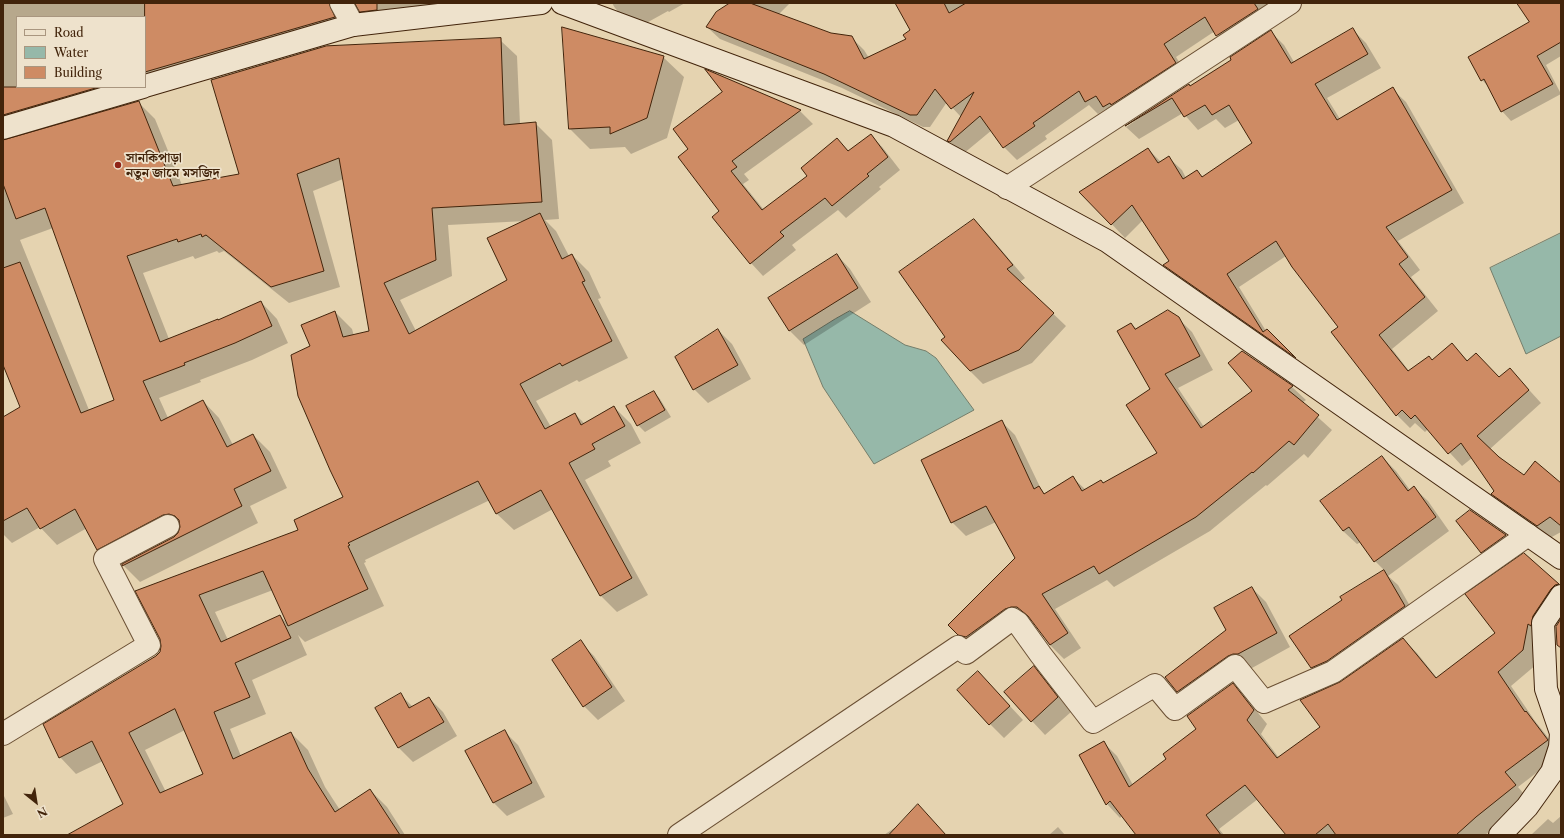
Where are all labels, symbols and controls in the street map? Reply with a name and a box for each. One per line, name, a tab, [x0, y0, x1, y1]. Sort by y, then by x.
legend	[16, 16, 146, 88]
text: Road	[54, 25, 84, 40]
text: Water	[54, 45, 88, 60]
text: Building	[54, 65, 102, 80]
place label: সানকিপাড়া নতুন জামে মসজিদ	[126, 150, 220, 181]
marker: সানকিপাড়া নতুন জামে মসজিদ	[113, 160, 123, 170]
north arrow	[16, 782, 56, 822]
text: N	[34, 804, 50, 821]

